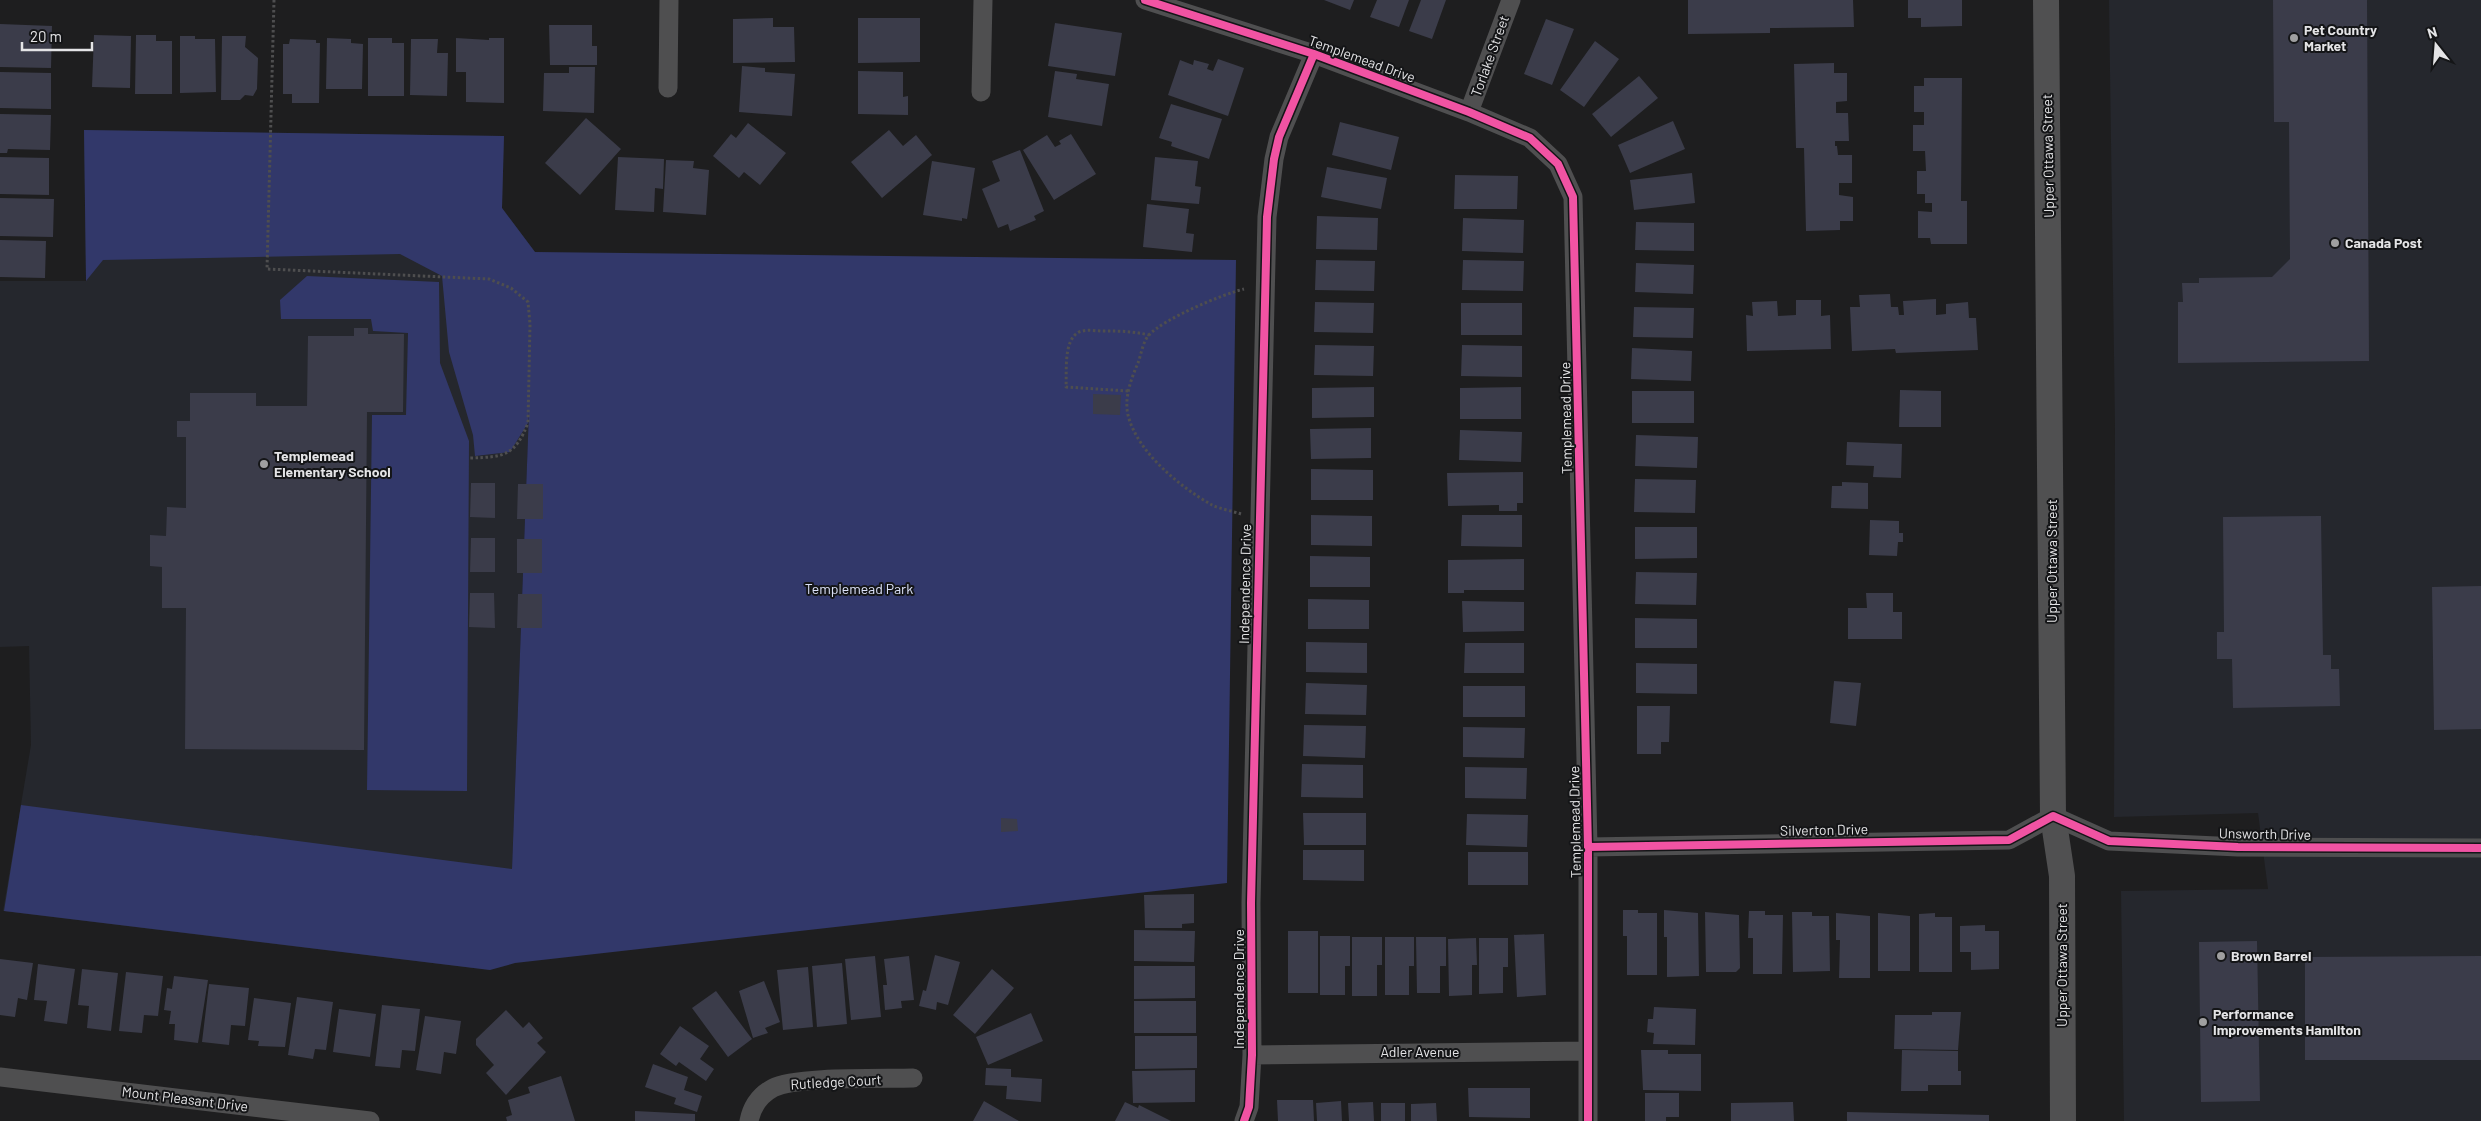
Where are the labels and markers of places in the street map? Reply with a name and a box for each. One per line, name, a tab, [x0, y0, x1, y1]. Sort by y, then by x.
place label: Pet Country Market	[2304, 21, 2377, 54]
marker: Pet Country Market	[2288, 32, 2300, 44]
place label: Canada Post	[2345, 234, 2422, 251]
marker: Canada Post	[2329, 237, 2341, 249]
place label: Templemead Elementary School	[274, 447, 391, 480]
marker: Templemead Elementary School	[258, 458, 270, 470]
place label: Brown Barrel	[2231, 947, 2311, 964]
marker: Brown Barrel	[2215, 950, 2227, 962]
place label: Performance Improvements Hamilton	[2213, 1005, 2361, 1038]
marker: Performance Improvements Hamilton	[2197, 1016, 2209, 1028]

